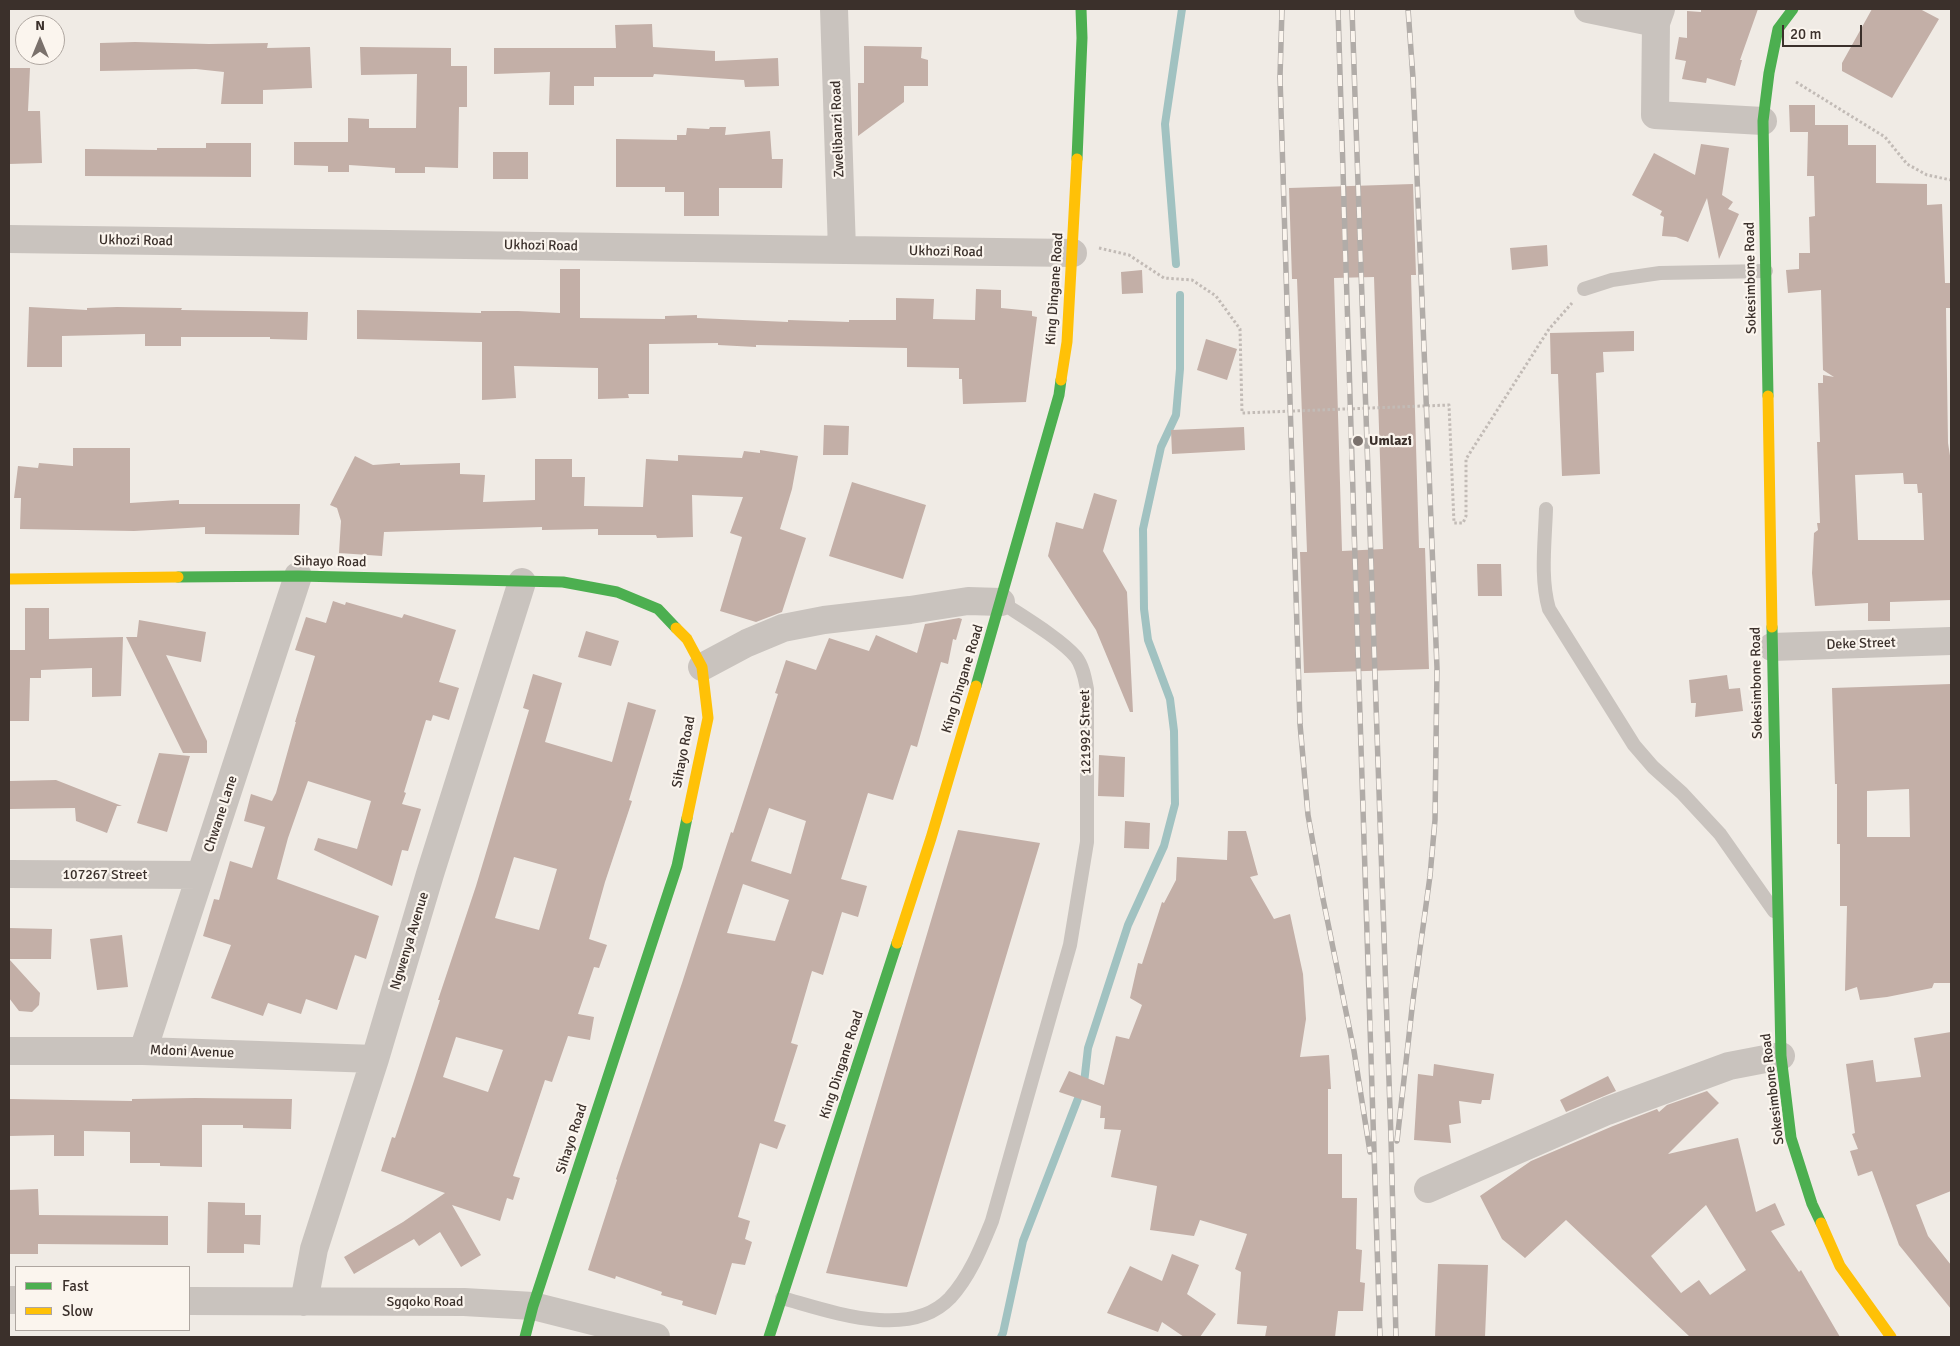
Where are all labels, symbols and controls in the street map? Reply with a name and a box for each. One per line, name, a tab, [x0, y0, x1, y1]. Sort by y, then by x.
north arrow	[15, 15, 65, 65]
scale bar	[1785, 15, 1865, 47]
text: N	[35, 17, 45, 34]
text: 20 m	[1790, 25, 1821, 43]
street label: Zwelibanzi Road	[828, 80, 848, 178]
street label: Sokesimbone Road	[1742, 222, 1760, 334]
street label: Ukhozi Road	[99, 232, 173, 250]
street label: King Dingane Road	[1043, 232, 1067, 346]
street label: Ukhozi Road	[504, 237, 578, 255]
street label: Ukhozi Road	[909, 243, 983, 261]
place label: Umlazi	[1369, 433, 1412, 449]
marker: Umlazi	[1351, 434, 1365, 448]
street label: Sihayo Road	[293, 553, 367, 571]
street label: King Dingane Road	[938, 623, 988, 735]
street label: Sokesimbone Road	[1748, 627, 1766, 739]
street label: Deke Street	[1826, 634, 1896, 654]
street label: 121992 Street	[1077, 689, 1095, 775]
street label: Sihayo Road	[669, 715, 699, 789]
street label: Chwane Lane	[201, 774, 241, 854]
street label: 107267 Street	[63, 867, 147, 883]
street label: Ngwenya Avenue	[387, 890, 433, 992]
street label: King Dingane Road	[817, 1009, 867, 1121]
street label: Sokesimbone Road	[1758, 1032, 1788, 1146]
street label: Mdoni Avenue	[150, 1042, 234, 1062]
street label: Sihayo Road	[553, 1102, 591, 1176]
legend	[15, 1266, 190, 1331]
text: Fast	[62, 1277, 89, 1295]
street label: Sgqoko Road	[387, 1294, 463, 1310]
text: Slow	[62, 1302, 93, 1320]

